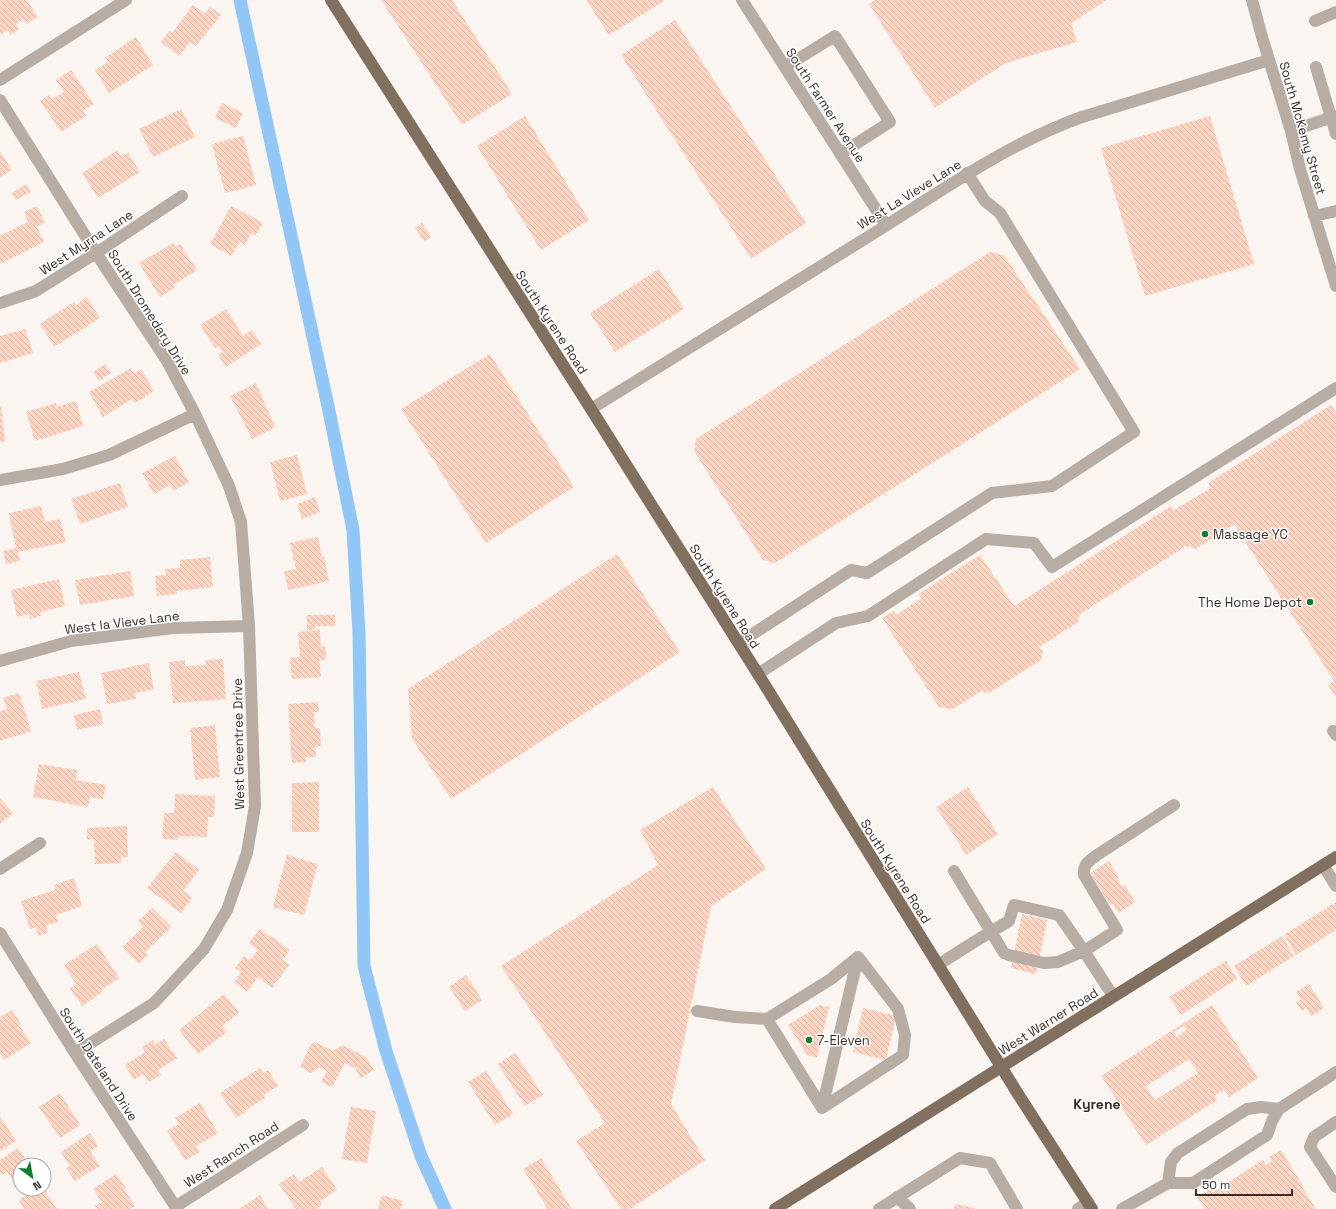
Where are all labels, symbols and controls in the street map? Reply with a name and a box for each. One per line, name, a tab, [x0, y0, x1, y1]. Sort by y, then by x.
street label: South Farmer Avenue	[782, 45, 869, 166]
street label: South McKemy Street	[1275, 60, 1330, 197]
street label: West La Vieve Lane	[854, 156, 964, 233]
street label: West Myrna Lane	[36, 206, 136, 279]
street label: South Dromedary Drive	[104, 246, 195, 378]
street label: South Kyrene Road	[512, 267, 591, 377]
place label: Massage YC	[1213, 526, 1288, 543]
marker: Massage YC	[1200, 529, 1210, 539]
street label: South Kyrene Road	[685, 541, 764, 652]
place label: The Home Depot	[1198, 594, 1302, 611]
marker: The Home Depot	[1305, 597, 1315, 607]
street label: West la Vieve Lane	[64, 607, 180, 638]
street label: West Greentree Drive	[229, 678, 248, 810]
street label: South Kyrene Road	[856, 816, 935, 927]
street label: West Warner Road	[995, 984, 1101, 1059]
street label: South Dateland Drive	[56, 1004, 142, 1124]
place label: 7-Eleven	[817, 1032, 870, 1049]
marker: 7-Eleven	[804, 1035, 814, 1045]
district label: Kyrene	[1073, 1095, 1121, 1113]
street label: West Ranch Road	[181, 1117, 282, 1191]
north arrow	[12, 1157, 52, 1197]
scale bar	[1196, 1171, 1292, 1197]
text: 50 m	[1202, 1177, 1230, 1193]
text: N	[30, 1178, 44, 1193]

